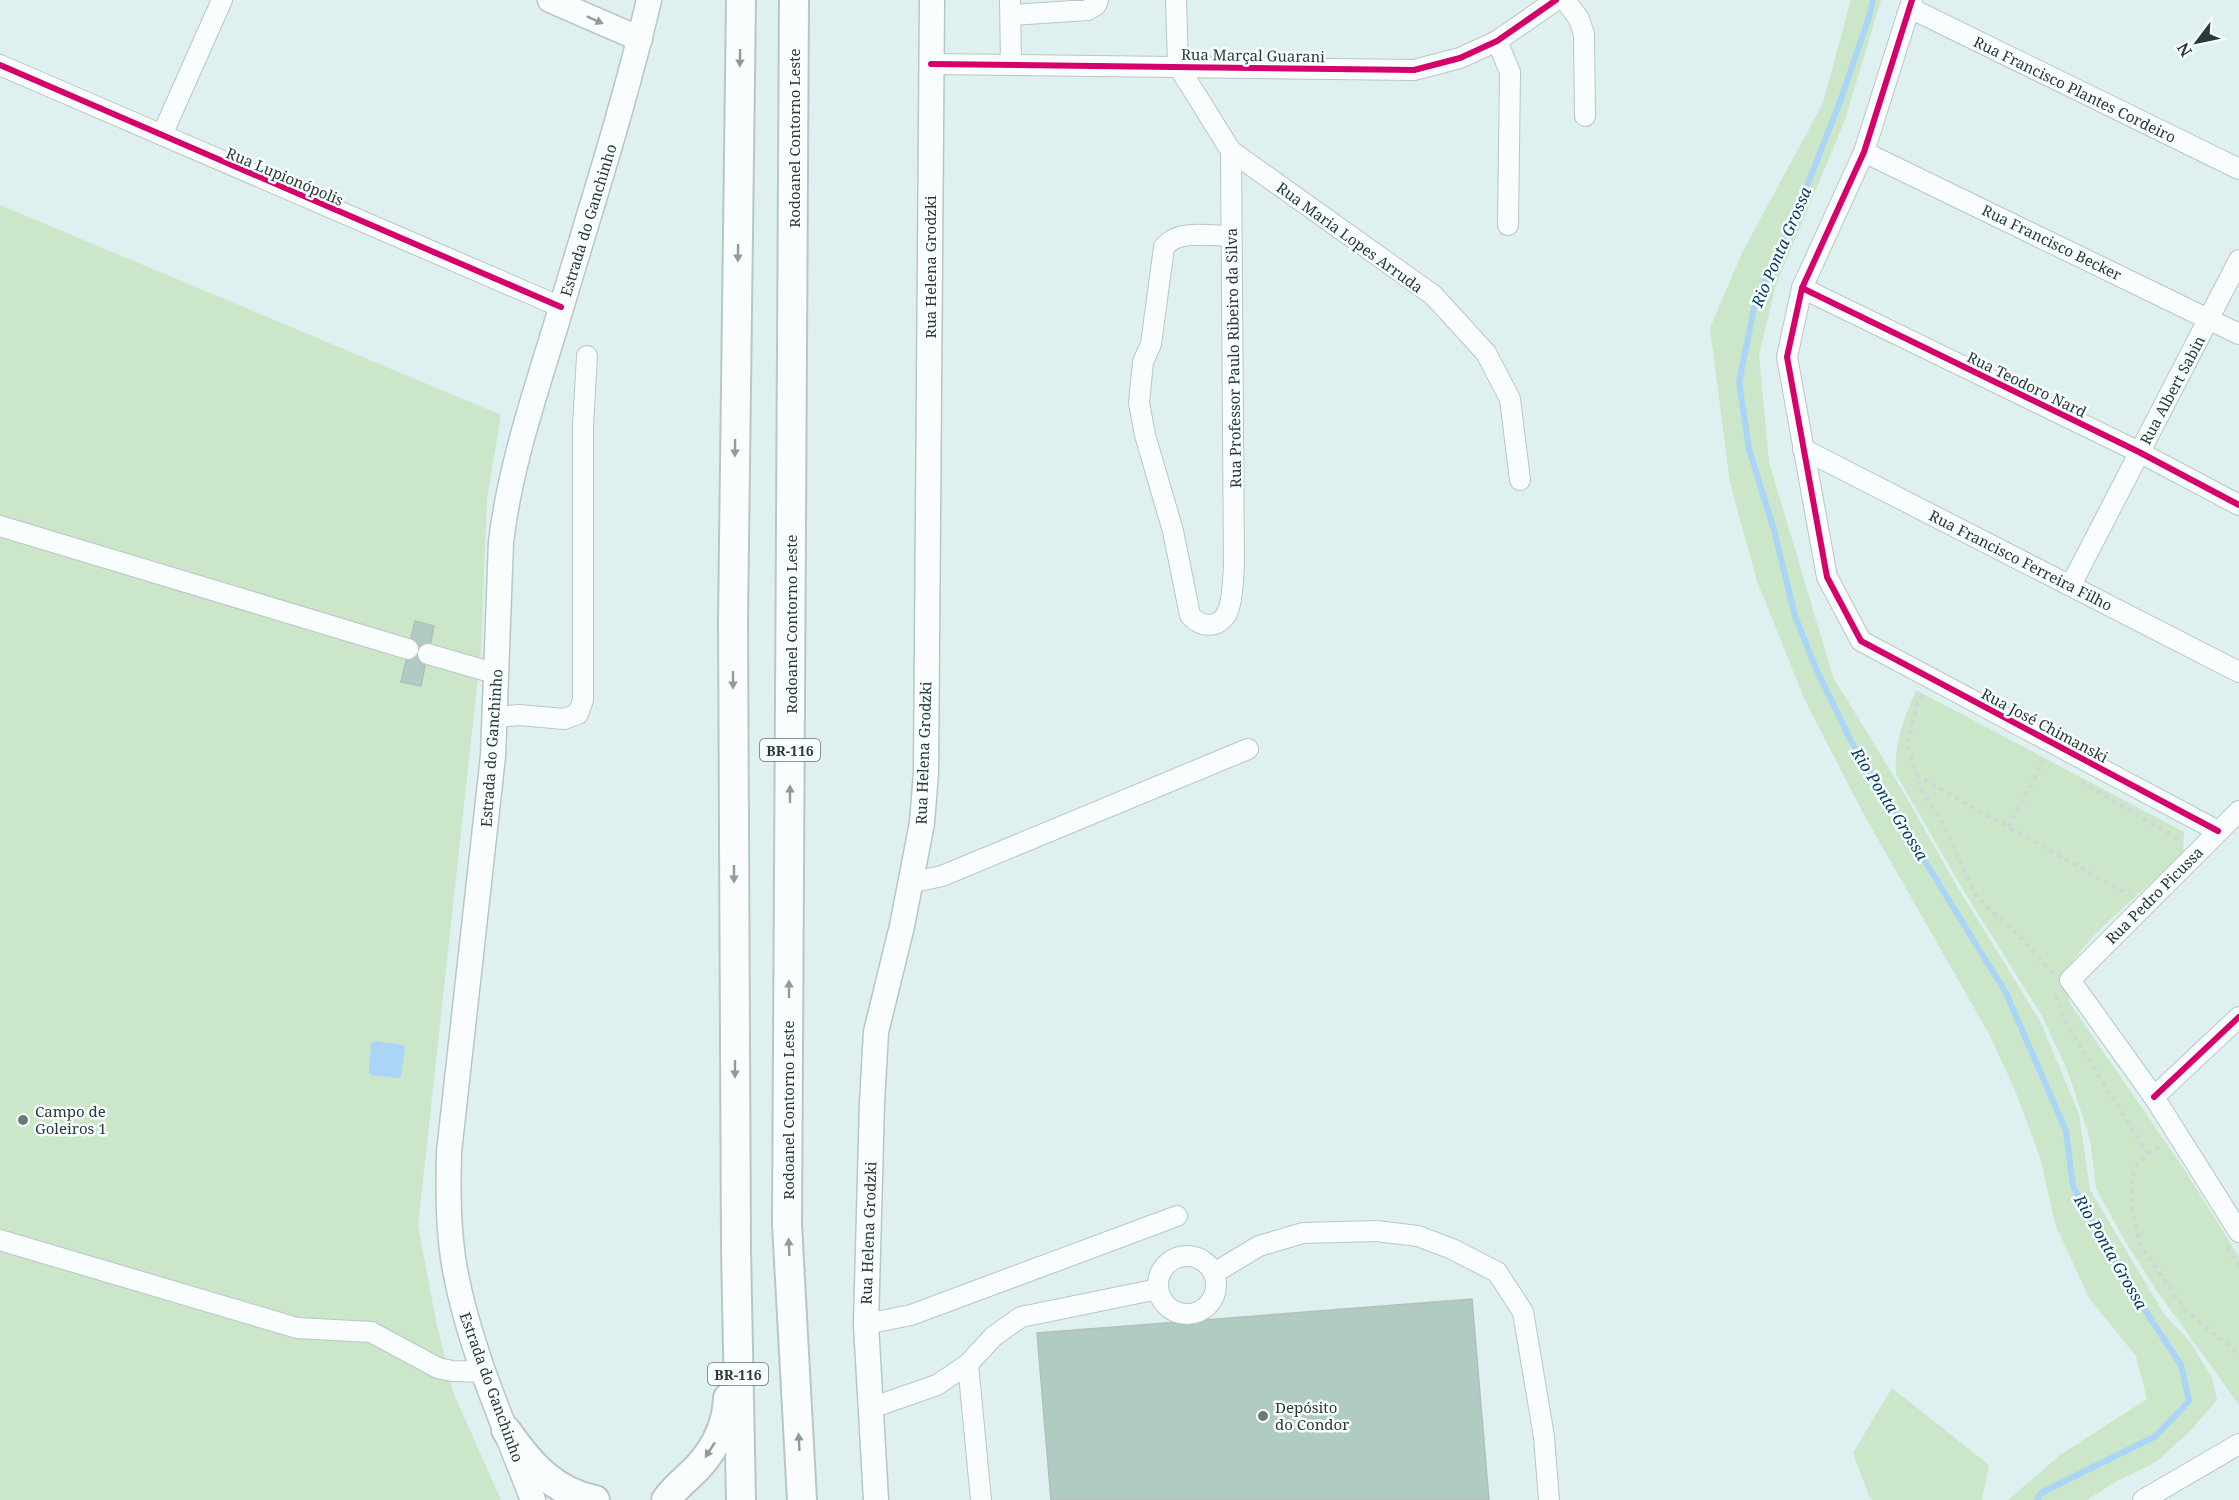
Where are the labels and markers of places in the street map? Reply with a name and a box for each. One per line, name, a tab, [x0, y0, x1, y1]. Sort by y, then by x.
place label: Campo de Goleiros 1	[35, 1101, 107, 1138]
marker: Campo de Goleiros 1	[16, 1113, 30, 1127]
place label: Depósito do Condor	[1275, 1397, 1349, 1434]
marker: Depósito do Condor	[1256, 1409, 1270, 1423]

